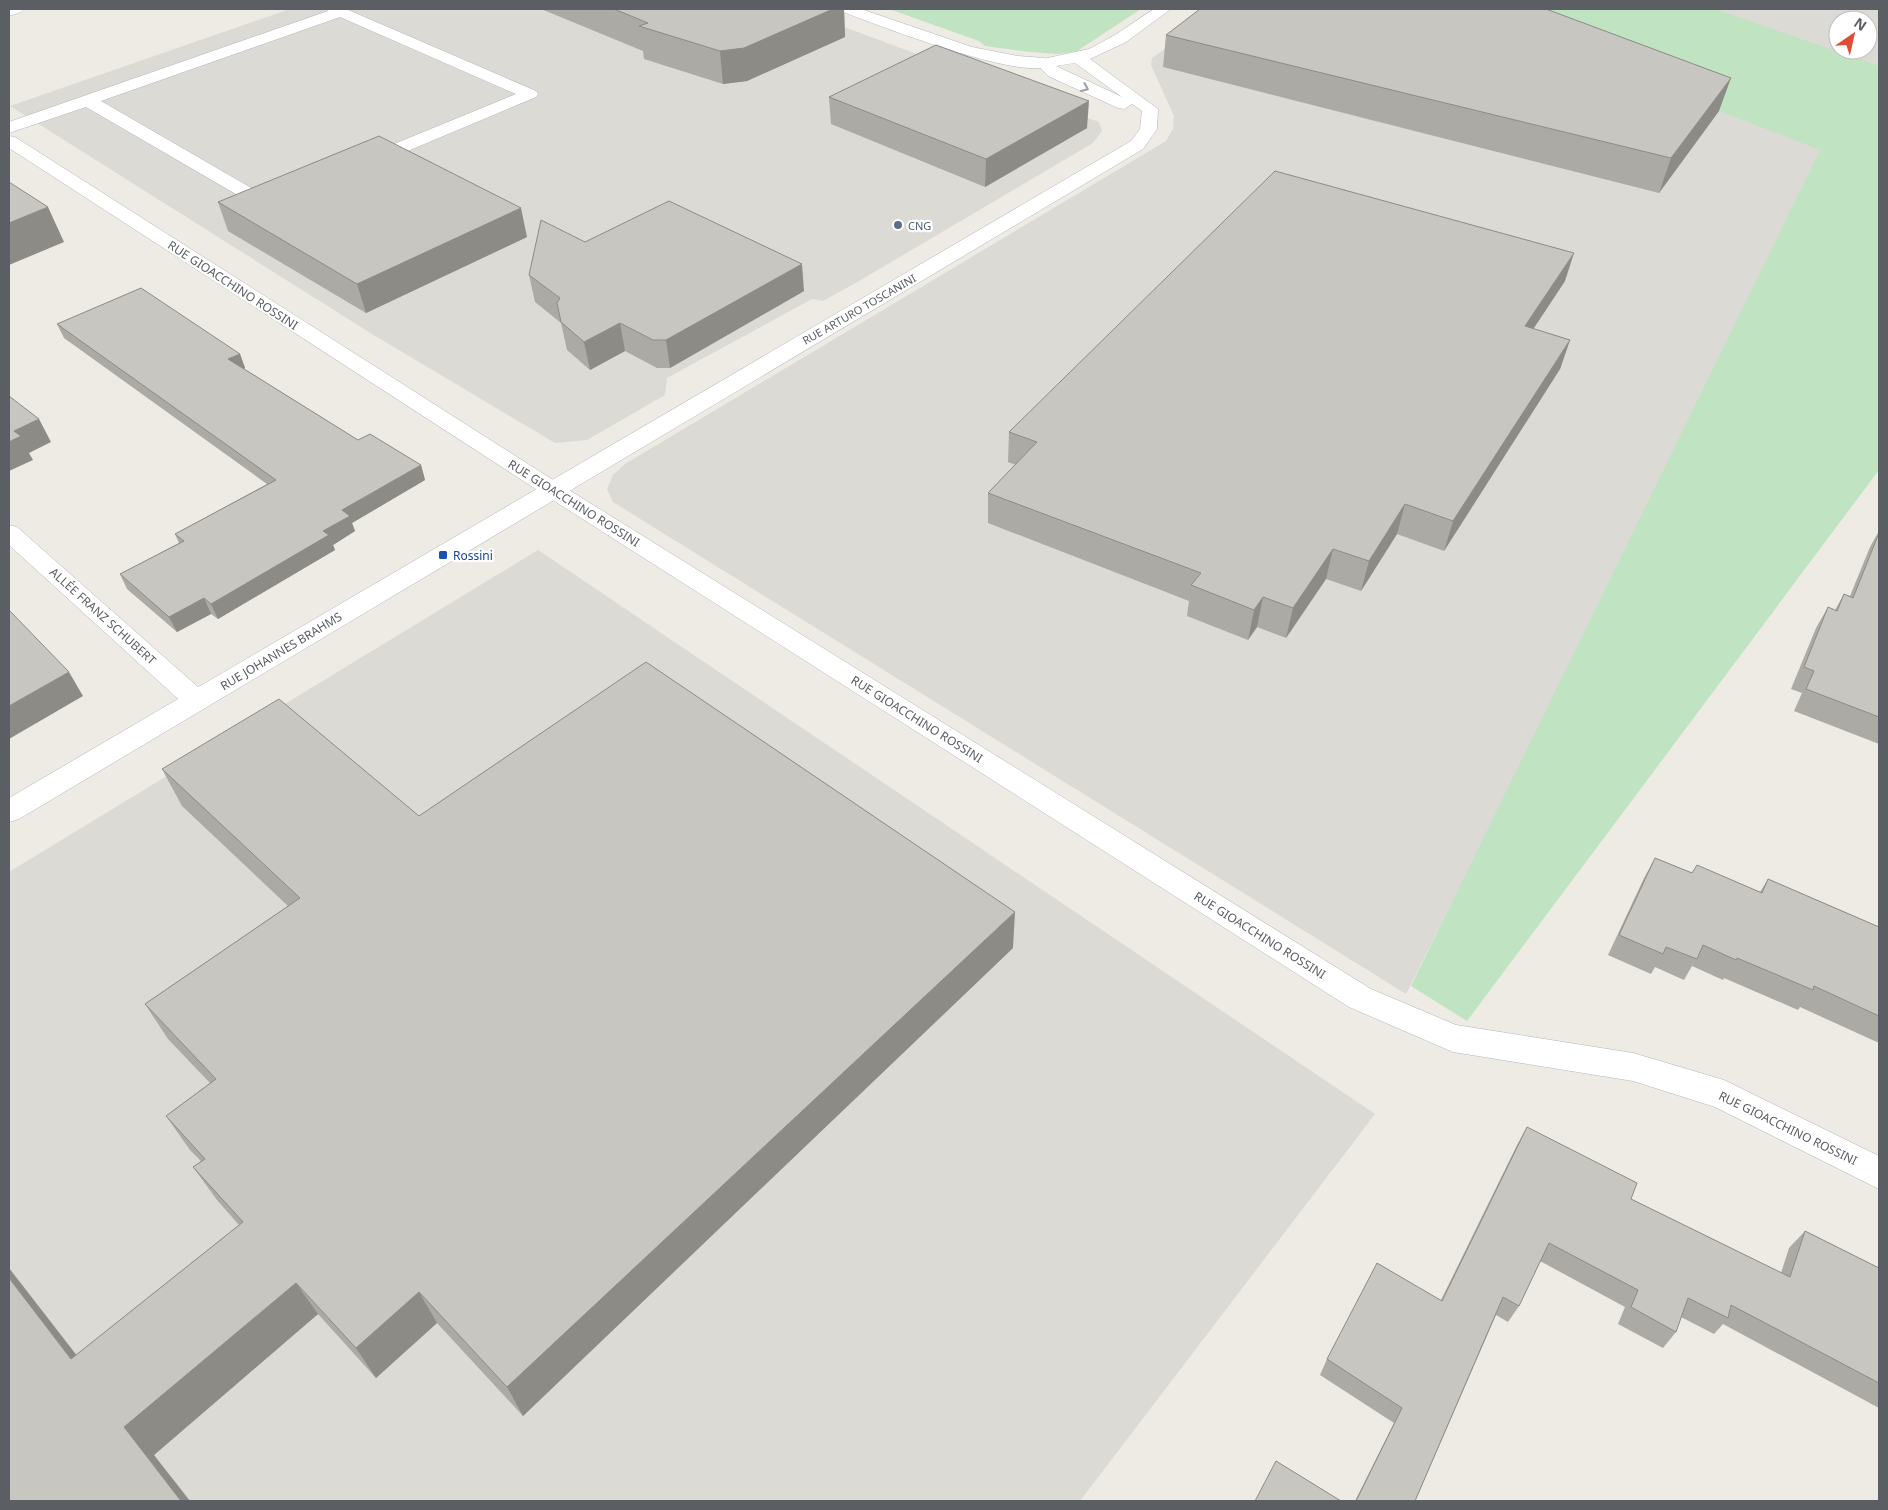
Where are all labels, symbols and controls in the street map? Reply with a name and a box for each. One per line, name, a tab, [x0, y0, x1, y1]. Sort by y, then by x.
north arrow	[1828, 10, 1878, 60]
text: N	[1851, 13, 1871, 35]
one-way arrow	[1080, 81, 1089, 92]
place label: CNG	[908, 218, 931, 233]
marker: CNG	[892, 219, 904, 231]
street label: RUE GIOACCHINO ROSSINI	[165, 236, 301, 334]
street label: RUE ARTURO TOSCANINI	[799, 270, 919, 348]
street label: RUE GIOACCHINO ROSSINI	[505, 455, 643, 551]
place label: Rossini	[453, 547, 493, 564]
marker: Rossini	[437, 549, 449, 561]
street label: ALLÉE FRANZ SCHUBERT	[46, 564, 160, 669]
street label: RUE JOHANNES BRAHMS	[217, 608, 345, 694]
street label: RUE GIOACCHINO ROSSINI	[848, 671, 986, 767]
street label: RUE GIOACCHINO ROSSINI	[1191, 887, 1329, 983]
street label: RUE GIOACCHINO ROSSINI	[1716, 1087, 1860, 1169]

